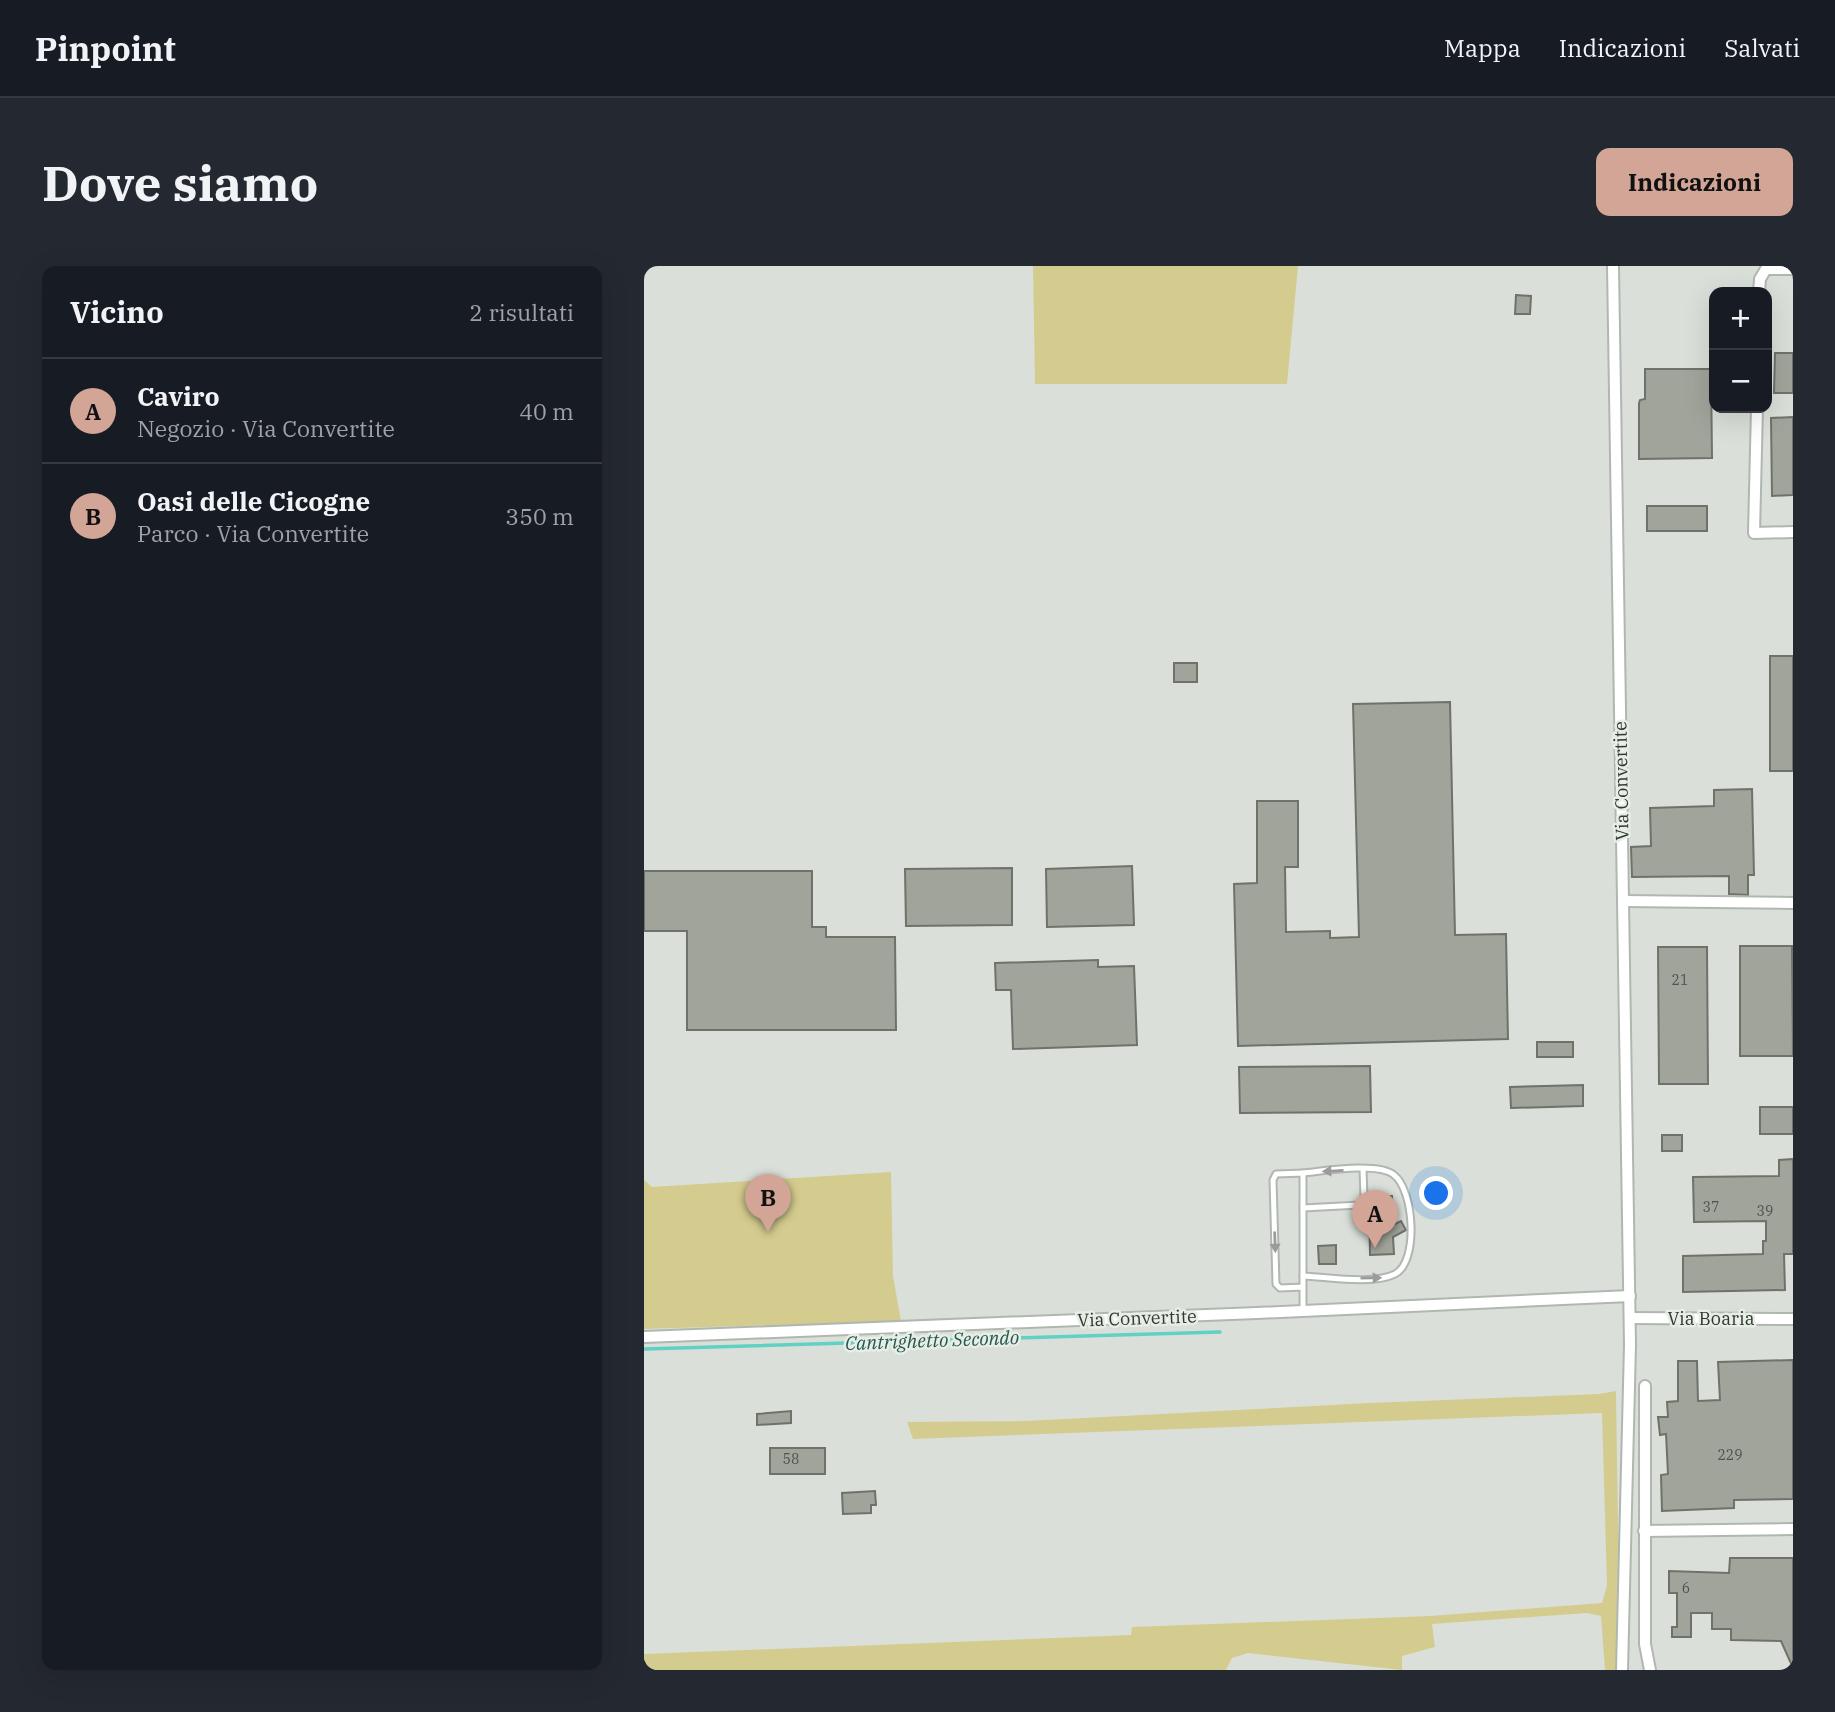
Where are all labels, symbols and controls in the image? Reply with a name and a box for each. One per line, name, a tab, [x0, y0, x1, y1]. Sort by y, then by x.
text: Pinpoint	[35, 27, 176, 70]
text: Mappa	[1444, 32, 1521, 64]
text: Indicazioni	[1559, 32, 1686, 64]
text: Salvati	[1724, 32, 1800, 64]
button: Indicazioni	[1596, 148, 1793, 216]
text: Dove siamo	[42, 151, 318, 214]
map controls	[1709, 287, 1772, 413]
button: +	[1709, 287, 1772, 350]
text: Vicino	[70, 292, 164, 331]
text: 2 risultati	[469, 297, 574, 327]
button: −	[1709, 350, 1772, 413]
text: Caviro	[137, 379, 220, 413]
text: A	[85, 396, 101, 426]
text: 40 m	[519, 396, 574, 426]
text: Negozio · Via Convertite	[137, 413, 395, 443]
text: Oasi delle Cicogne	[137, 484, 370, 518]
text: B	[85, 501, 101, 531]
text: 350 m	[505, 501, 574, 531]
text: Parco · Via Convertite	[137, 518, 369, 548]
street label: Via Convertite	[1608, 721, 1634, 841]
house number: 21	[1672, 971, 1688, 989]
one-way arrow	[1321, 1166, 1343, 1177]
pin: B	[745, 1174, 791, 1232]
your location	[1419, 1176, 1453, 1210]
pin: A	[1352, 1190, 1398, 1248]
house number: 37	[1703, 1198, 1719, 1216]
house number: 39	[1757, 1202, 1773, 1220]
one-way arrow	[1269, 1231, 1280, 1253]
one-way arrow	[1360, 1272, 1382, 1284]
street label: Via Convertite	[1077, 1304, 1197, 1332]
street label: Via Boaria	[1668, 1307, 1755, 1330]
water label: Cantrighetto Secondo	[845, 1325, 1019, 1355]
house number: 229	[1717, 1446, 1743, 1464]
house number: 58	[783, 1450, 799, 1468]
house number: 6	[1682, 1579, 1690, 1597]

